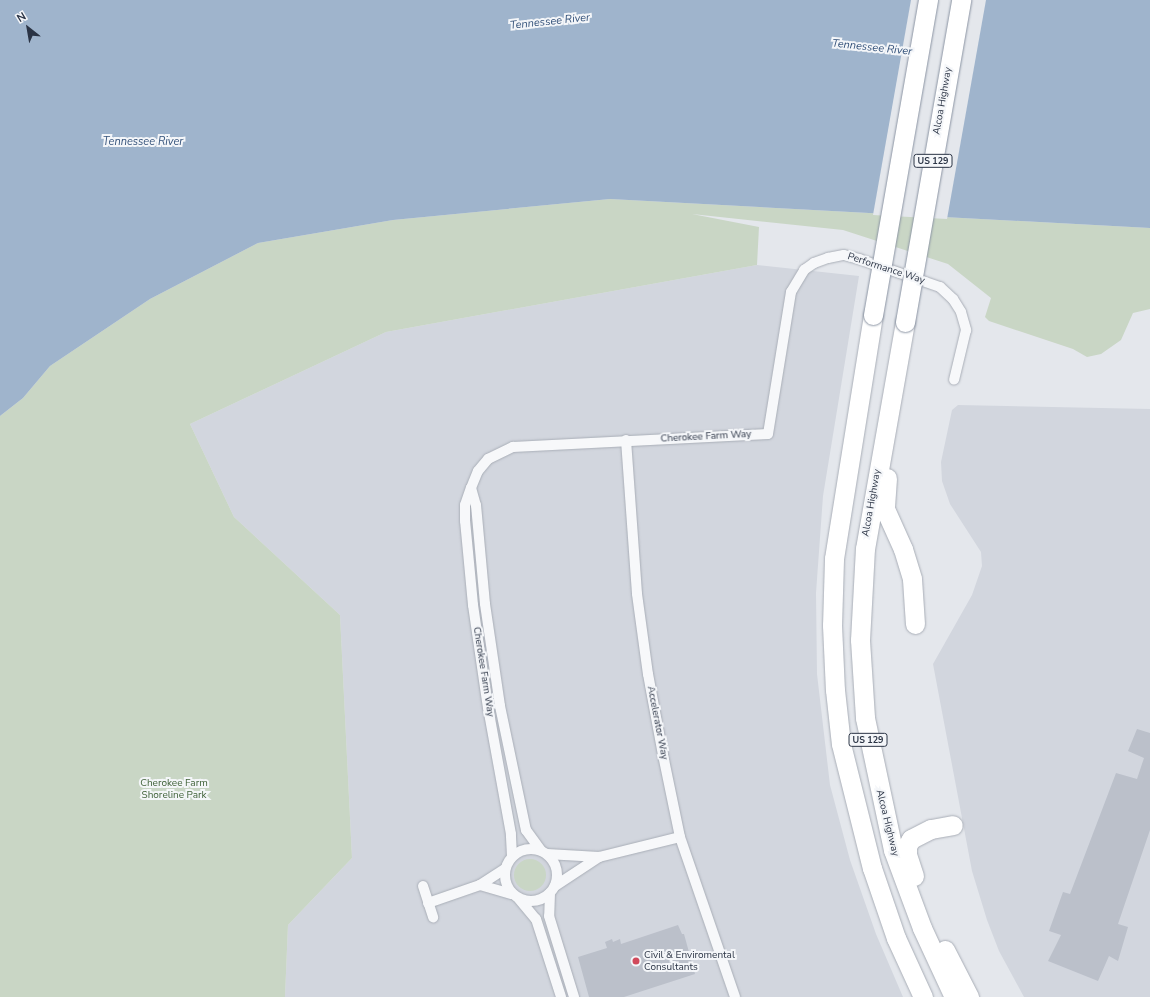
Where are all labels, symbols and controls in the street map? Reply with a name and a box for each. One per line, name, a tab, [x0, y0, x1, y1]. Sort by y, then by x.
north arrow	[8, 8, 48, 48]
text: N	[14, 9, 29, 26]
water label: Tennessee River	[509, 11, 591, 33]
water label: Tennessee River	[831, 37, 913, 59]
street label: Alcoa Highway	[931, 66, 955, 136]
water label: Tennessee River	[103, 135, 183, 149]
road number: US 129	[913, 154, 953, 168]
street label: Performance Way	[846, 251, 926, 287]
street label: Cherokee Farm Way	[660, 429, 752, 445]
street label: Alcoa Highway	[860, 468, 884, 538]
street label: Cherokee Farm Way	[470, 626, 496, 718]
street label: Accelerator Way	[644, 685, 670, 761]
road number: US 129	[848, 733, 888, 747]
park label: Cherokee Farm Shoreline Park	[140, 777, 208, 800]
street label: Alcoa Highway	[873, 788, 901, 858]
place label: Civil & Enviromental Consultants	[644, 949, 735, 972]
marker: Civil & Enviromental Consultants	[631, 956, 641, 966]

